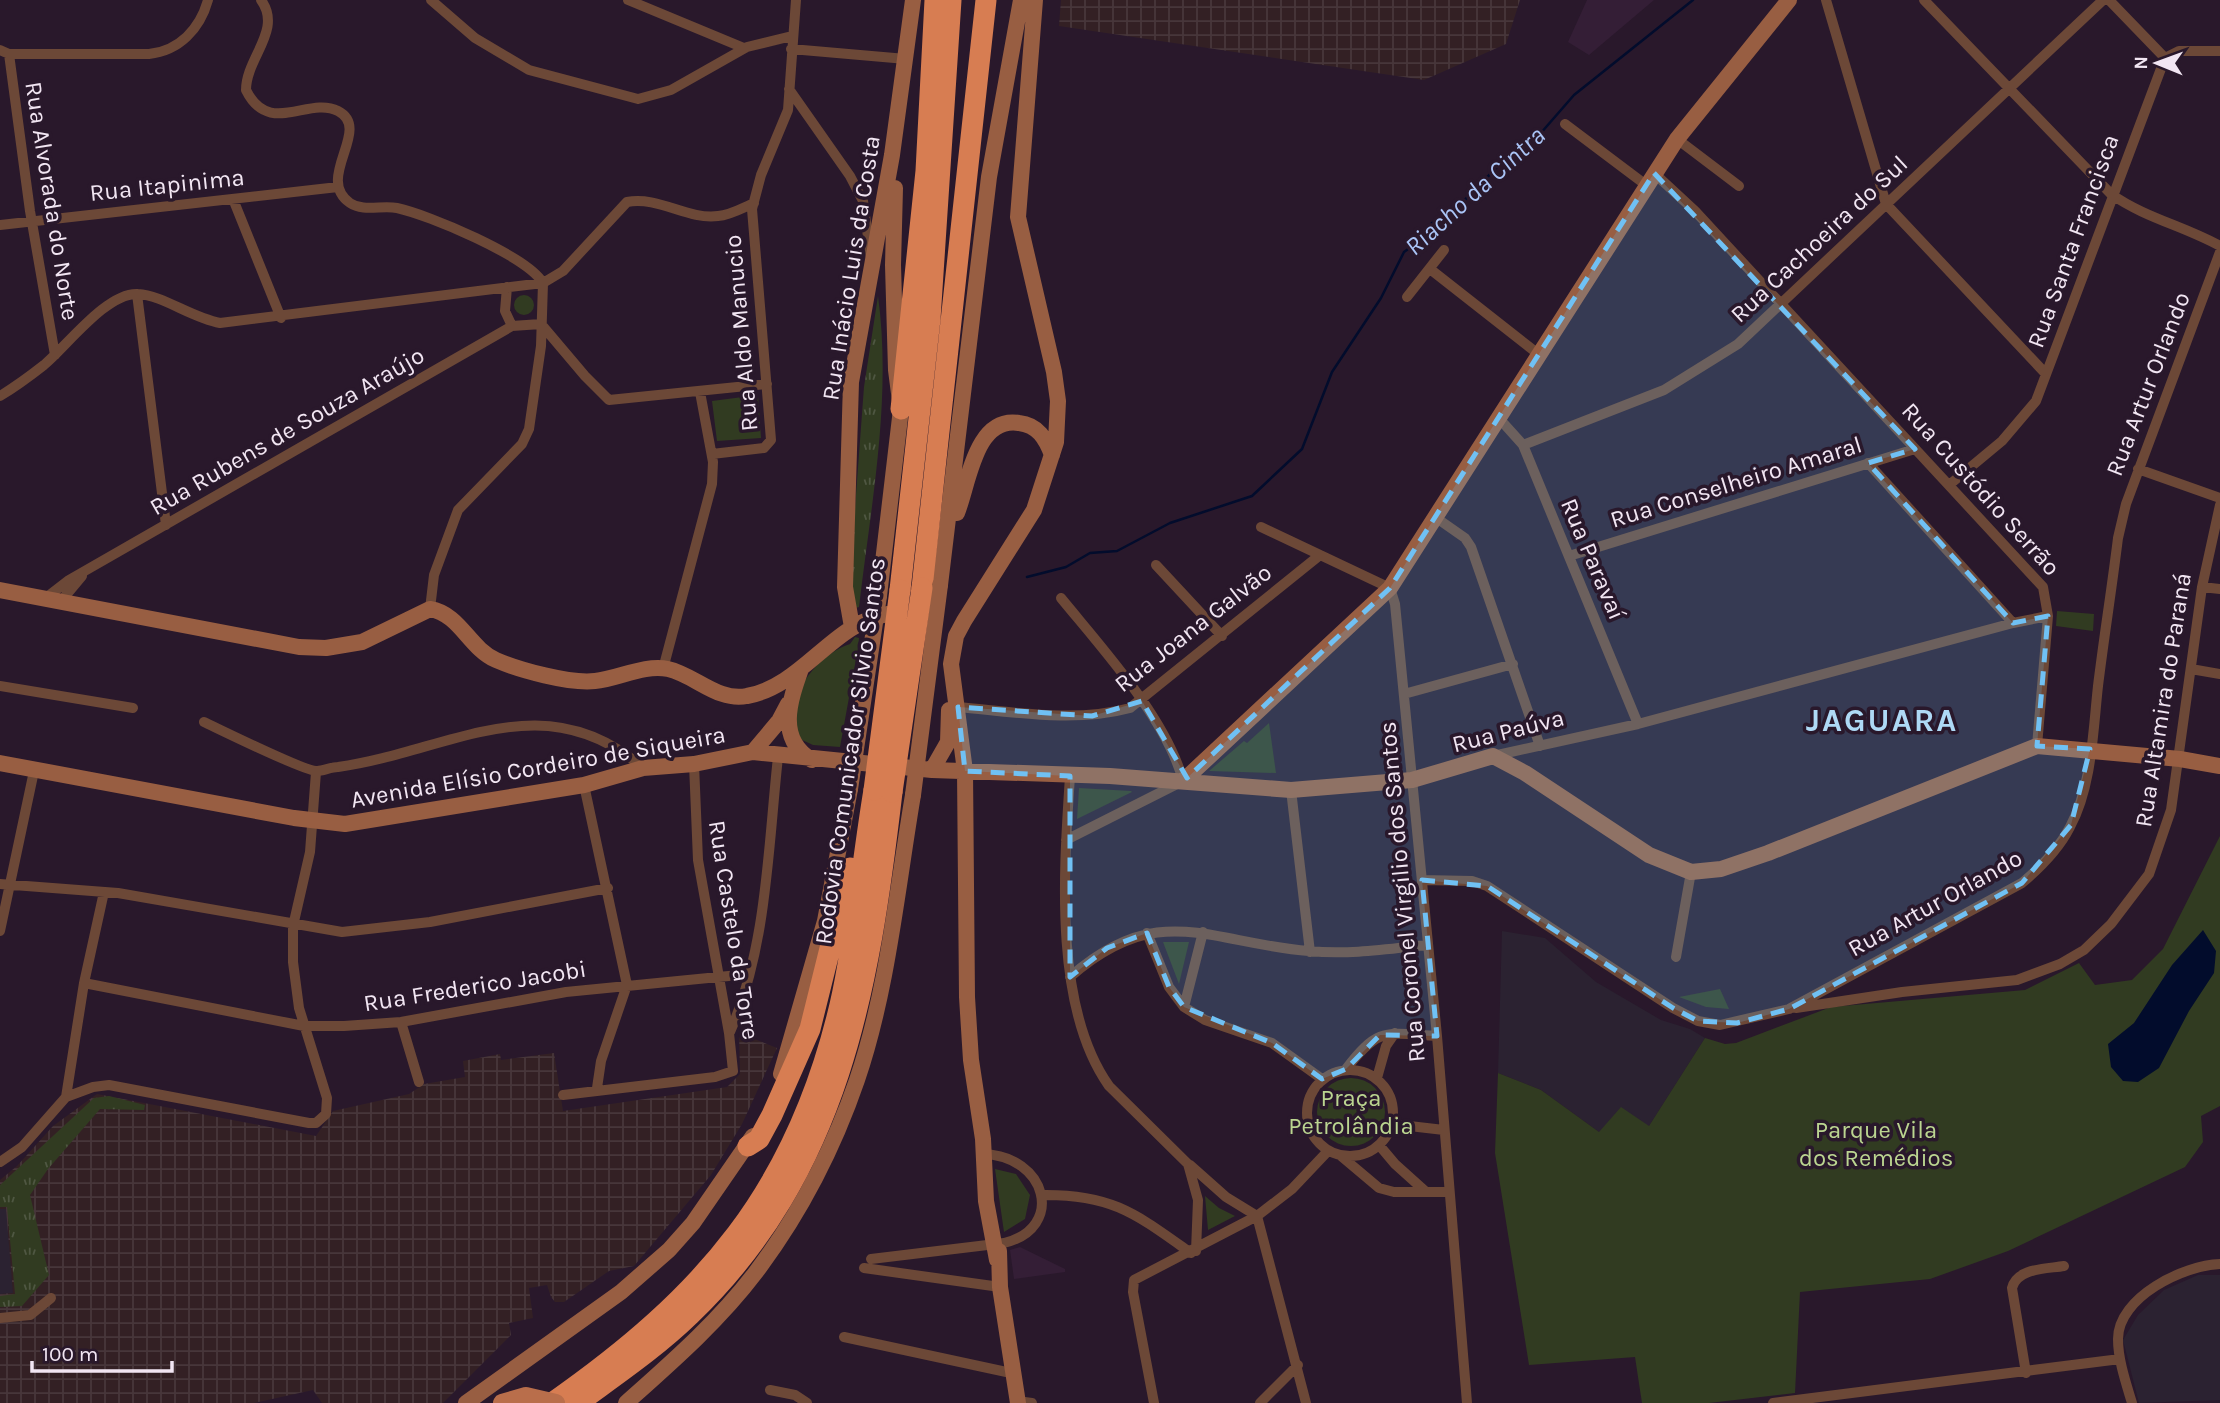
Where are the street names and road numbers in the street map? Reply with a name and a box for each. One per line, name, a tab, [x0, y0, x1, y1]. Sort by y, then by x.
street label: Rua Alvorada do Norte	[19, 80, 85, 322]
street label: Rua Santa Francisca	[2021, 131, 2125, 351]
street label: Rua Inácio Luis da Costa	[816, 133, 886, 403]
street label: Rua Cachoeira do Sul	[1725, 150, 1913, 328]
street label: Rua Itapinima	[88, 163, 246, 207]
street label: Rua Aldo Manucio	[718, 234, 764, 432]
street label: Rua Artur Orlando	[2100, 288, 2196, 480]
street label: Rua Rubens de Souza Araújo	[145, 341, 429, 521]
street label: Rua Custódio Serrão	[1896, 397, 2066, 581]
street label: Rua Conselheiro Amaral	[1607, 430, 1865, 534]
street label: Rua Paravaí	[1555, 494, 1631, 625]
street label: Rodovia Comunicador Silvio Santos	[809, 556, 891, 946]
street label: Rua Joana Galvão	[1109, 558, 1277, 698]
street label: Rua Altamira do Paraná	[2129, 571, 2197, 829]
street label: Rua Paúva	[1449, 704, 1567, 758]
street label: Avenida Elísio Cordeiro de Siqueira	[349, 720, 727, 814]
street label: Rua Coronel Virgilio dos Santos	[1373, 720, 1431, 1064]
street label: Rua Castelo da Torre	[703, 818, 765, 1042]
street label: Rua Artur Orlando	[1843, 844, 2027, 962]
street label: Rua Frederico Jacobi	[362, 955, 588, 1017]

